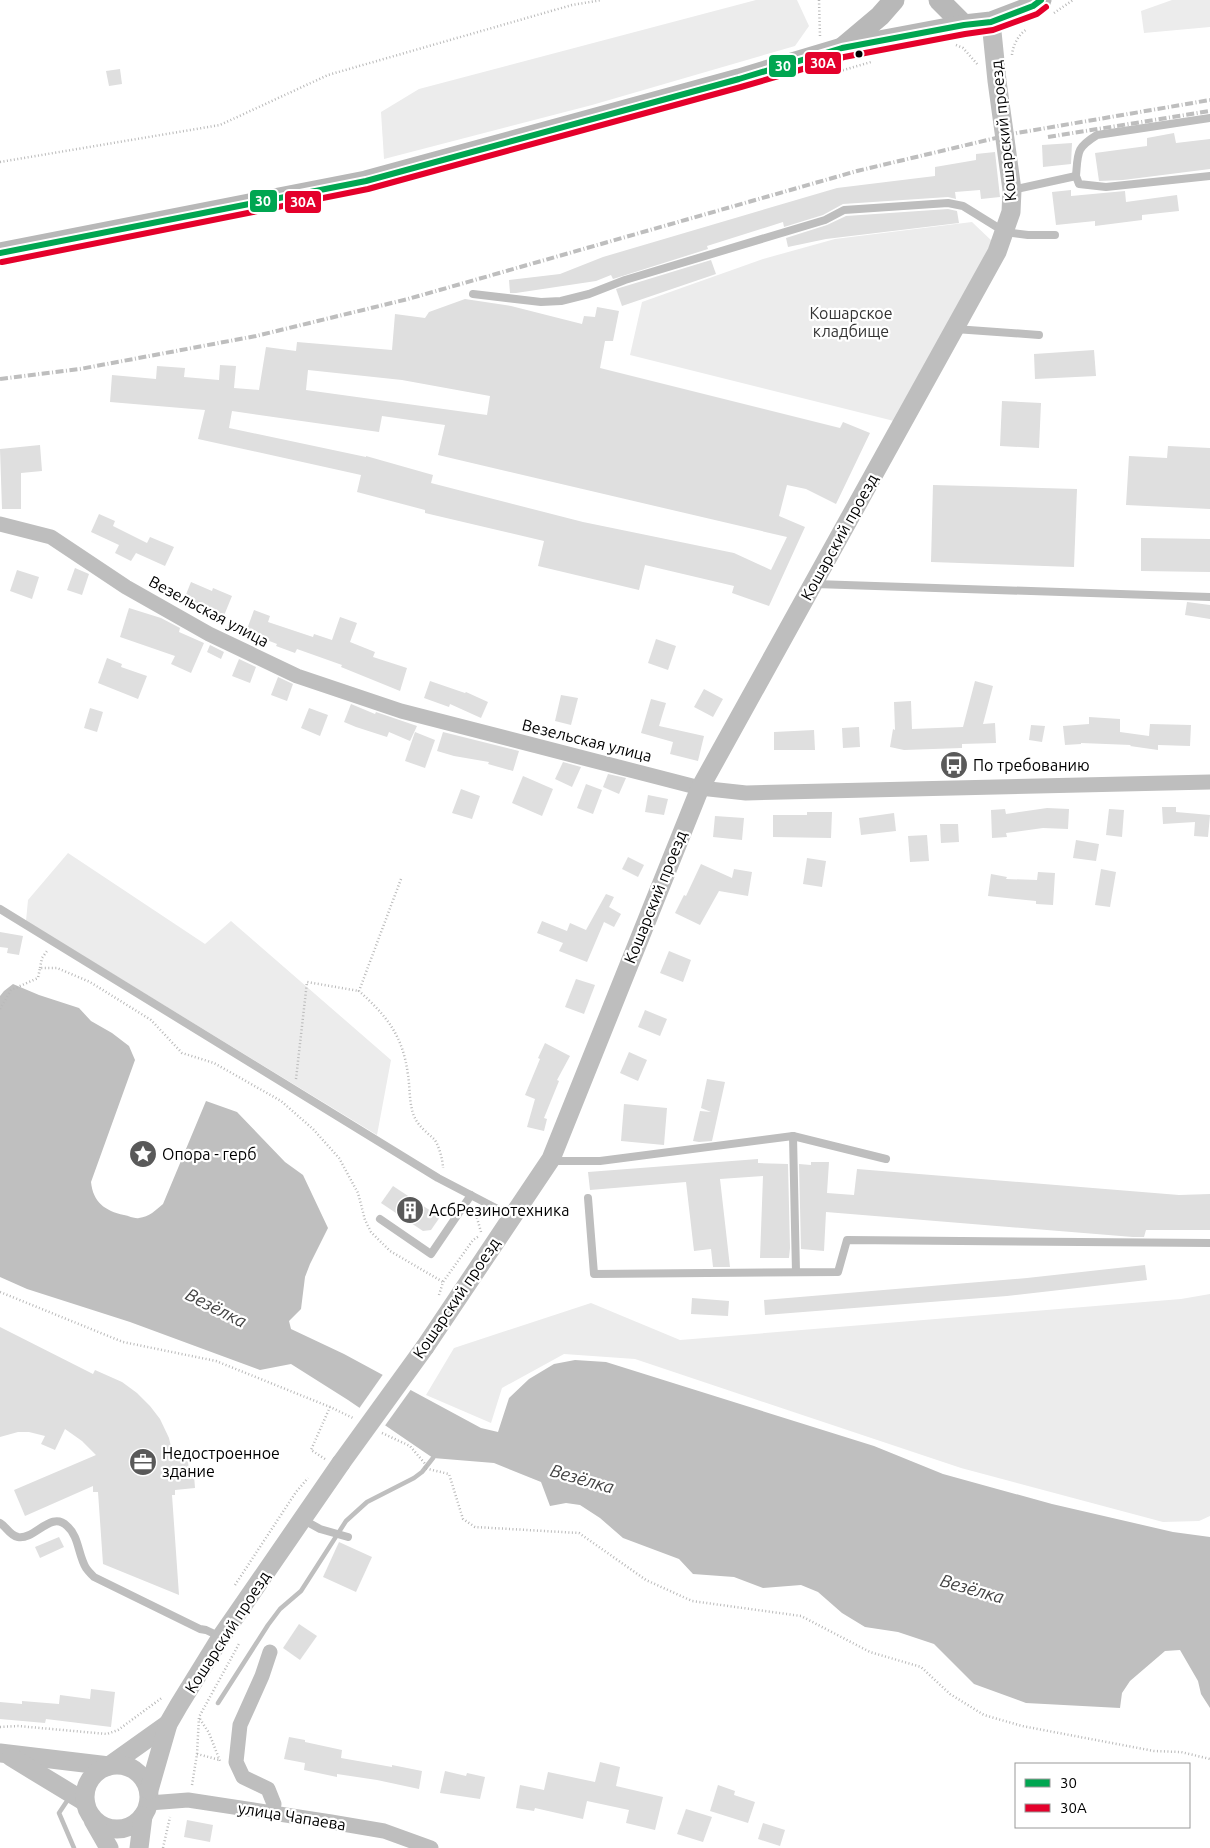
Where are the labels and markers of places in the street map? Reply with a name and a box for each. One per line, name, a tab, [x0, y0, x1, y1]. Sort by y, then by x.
unlabelled marker	[854, 49, 864, 59]
bus stop icon: По требованию	[939, 750, 969, 780]
place label: По требованию	[973, 756, 1090, 774]
place icon: Опора - герб	[128, 1139, 158, 1169]
place label: Опора - герб	[162, 1145, 257, 1163]
building icon: АсбРезинотехника	[395, 1195, 425, 1225]
place label: АсбРезинотехника	[429, 1201, 569, 1219]
place label: Недостроенное здание	[162, 1444, 280, 1480]
office icon: Недостроенное здание	[128, 1447, 158, 1477]

